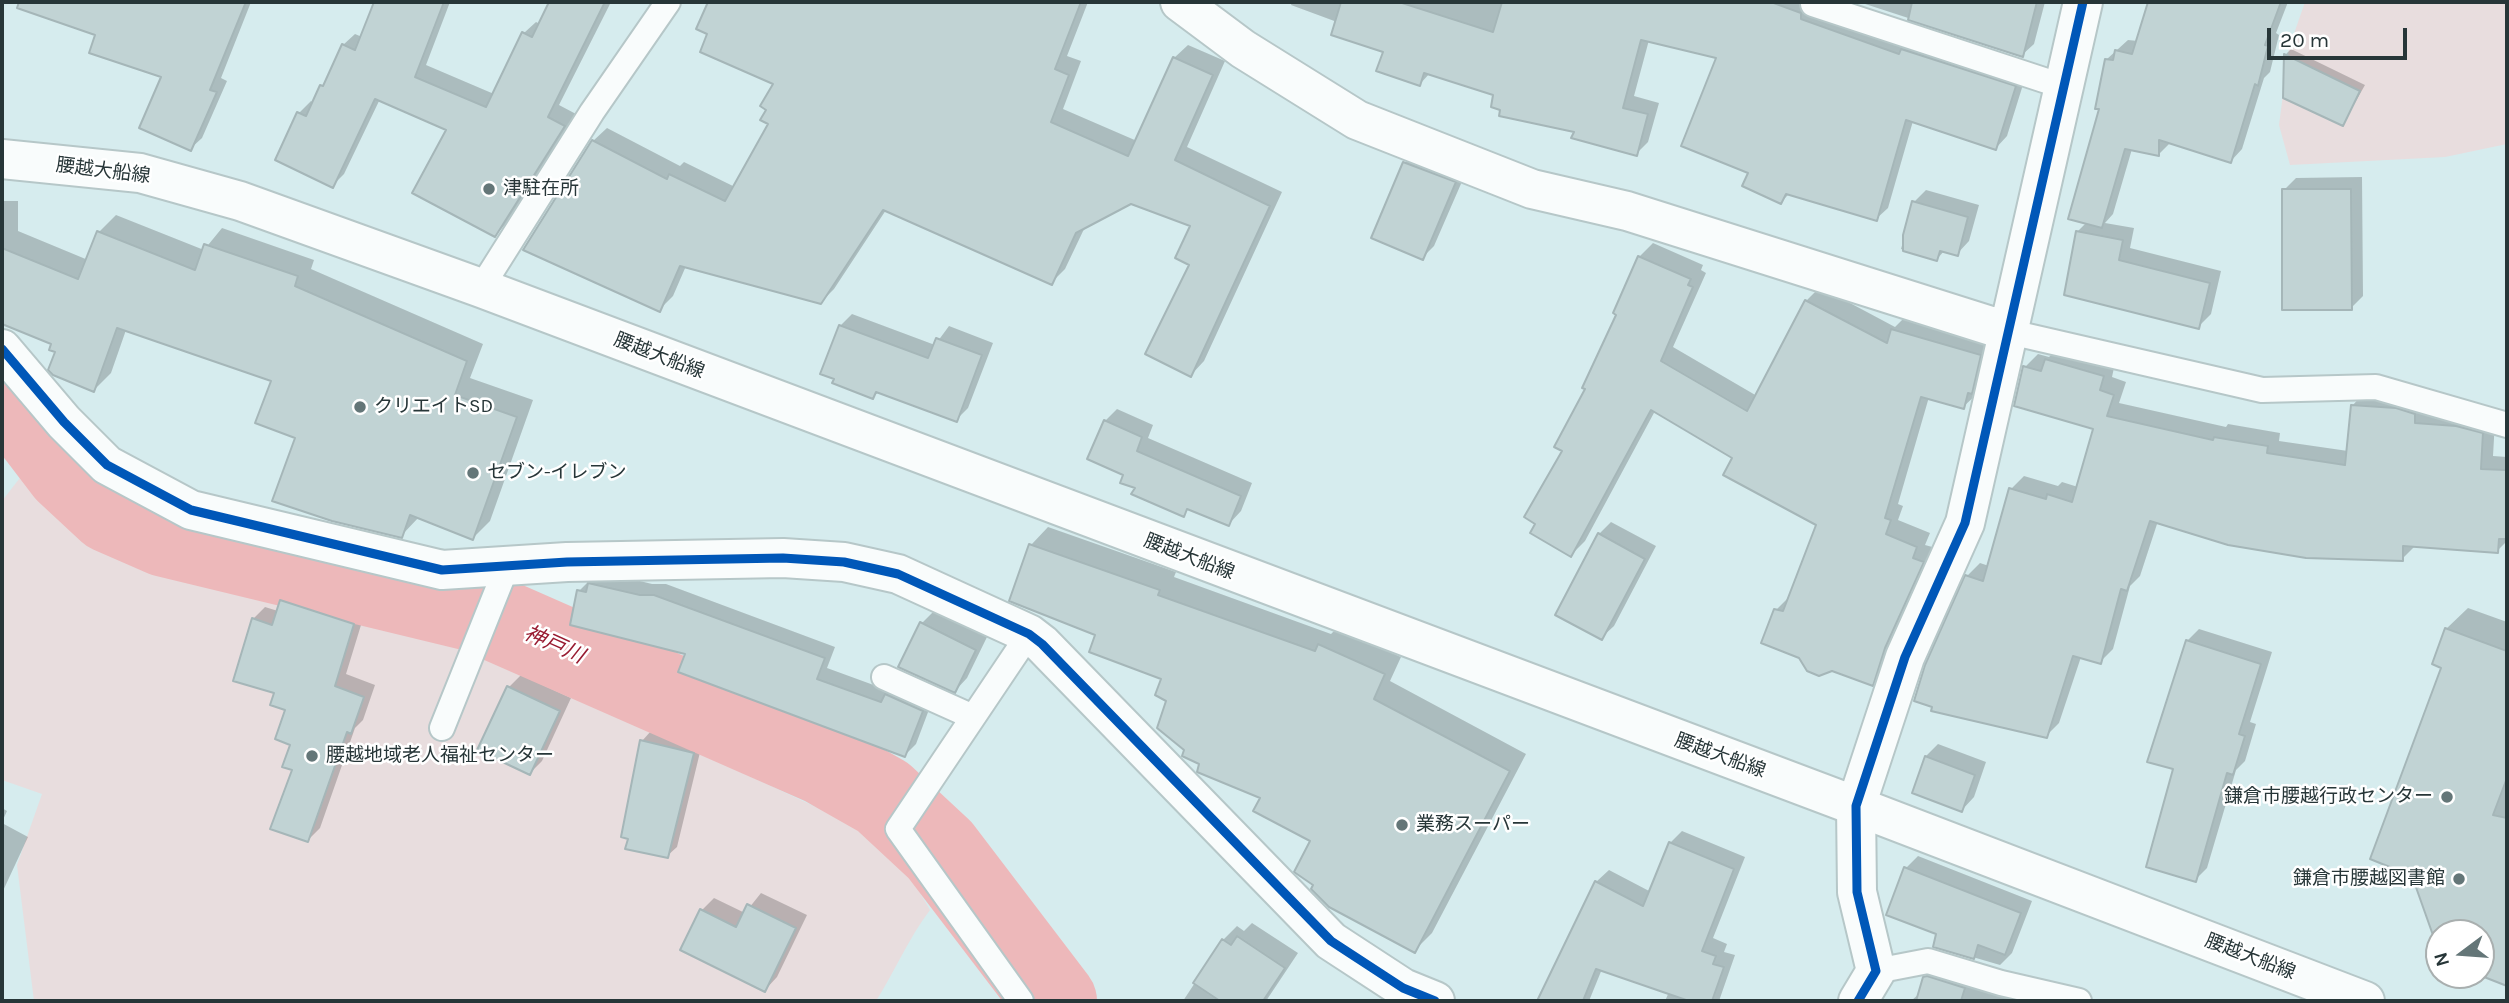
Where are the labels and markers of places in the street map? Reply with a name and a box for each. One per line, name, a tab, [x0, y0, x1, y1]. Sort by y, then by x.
place label: 津駐在所	[503, 178, 579, 200]
marker: 津駐在所	[481, 181, 497, 197]
place label: クリエイトSD	[374, 396, 493, 418]
marker: クリエイトSD	[352, 399, 368, 415]
place label: セブン-イレブン	[487, 462, 627, 484]
marker: セブン-イレブン	[465, 465, 481, 481]
place label: 腰越地域老人福祉センター	[326, 745, 554, 767]
marker: 腰越地域老人福祉センター	[304, 748, 320, 764]
place label: 鎌倉市腰越行政センター	[2224, 786, 2433, 808]
marker: 鎌倉市腰越行政センター	[2439, 789, 2455, 805]
place label: 業務スーパー	[1416, 814, 1530, 836]
marker: 業務スーパー	[1394, 817, 1410, 833]
place label: 鎌倉市腰越図書館	[2293, 868, 2445, 890]
marker: 鎌倉市腰越図書館	[2451, 871, 2467, 887]

